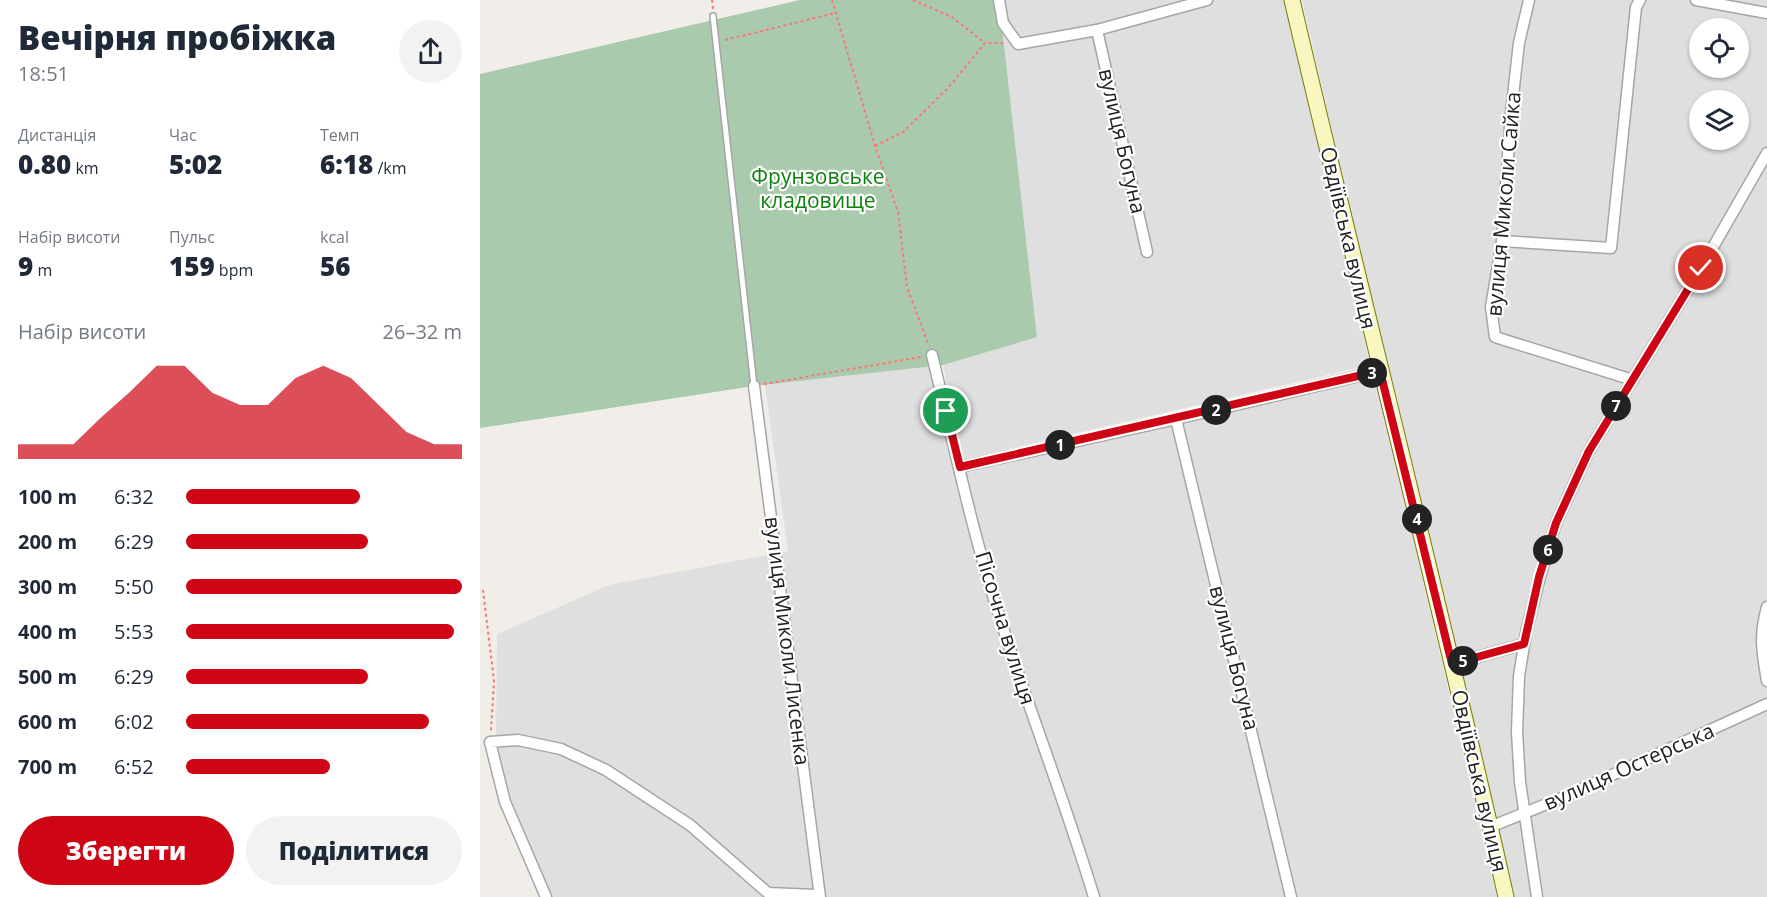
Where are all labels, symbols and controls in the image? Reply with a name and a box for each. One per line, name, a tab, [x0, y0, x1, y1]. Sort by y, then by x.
text: Вечірня пробіжка	[18, 15, 336, 60]
map controls	[1689, 18, 1749, 150]
button: locate	[1689, 18, 1749, 78]
button: share	[399, 20, 462, 83]
text: 18:51	[18, 60, 69, 87]
street label: вулиця Богуна	[1093, 65, 1153, 216]
street label: вулиця Миколи Сайка	[1479, 90, 1527, 317]
button: layers	[1689, 90, 1749, 150]
text: Дистанція	[18, 124, 96, 146]
text: Час	[169, 124, 197, 146]
text: Темп	[320, 124, 359, 146]
street label: Овдіївська вулиця	[1314, 144, 1384, 332]
text: 0.80	[18, 146, 71, 182]
text: 5:02	[169, 146, 222, 182]
text: 6:18	[320, 146, 373, 182]
text: km	[71, 157, 99, 179]
text: /km	[373, 157, 406, 179]
park label: Фрунзовське кладовище	[751, 162, 885, 214]
text: Набір висоти	[18, 226, 121, 248]
text: Пульс	[169, 226, 215, 248]
text: kcal	[320, 226, 349, 248]
pin	[1675, 242, 1726, 293]
text: 9	[18, 248, 33, 284]
text: 159	[169, 248, 215, 284]
text: 56	[320, 248, 350, 284]
icon: check	[1684, 251, 1717, 284]
text: m	[33, 259, 52, 281]
text: bpm	[215, 259, 253, 281]
text: Набір висоти	[18, 318, 146, 345]
text: 26–32 m	[383, 318, 462, 345]
pin: 3	[1357, 358, 1387, 388]
text: 3	[1367, 362, 1377, 384]
pin	[920, 385, 971, 436]
pin: 7	[1601, 391, 1631, 421]
icon: arrive	[929, 394, 962, 427]
pin: 2	[1201, 395, 1231, 425]
text: 7	[1611, 395, 1621, 417]
text: 2	[1211, 399, 1221, 421]
pin: 1	[1045, 430, 1075, 460]
text: 1	[1055, 434, 1065, 456]
text: 100 m	[18, 483, 77, 510]
text: 6:32	[114, 483, 154, 510]
pin: 4	[1402, 504, 1432, 534]
text: 4	[1412, 508, 1422, 530]
street label: вулиця Миколи Лисенка	[759, 515, 817, 767]
text: 200 m	[18, 528, 77, 555]
text: 6:29	[114, 528, 154, 555]
pin: 6	[1533, 535, 1563, 565]
text: 6	[1543, 539, 1553, 561]
street label: Пісочна вулиця	[969, 548, 1043, 708]
text: 300 m	[18, 573, 77, 600]
text: 5:50	[114, 573, 154, 600]
street label: вулиця Богуна	[1203, 582, 1266, 733]
text: 400 m	[18, 618, 77, 645]
text: 5:53	[114, 618, 154, 645]
pin: 5	[1448, 646, 1478, 676]
text: 5	[1458, 650, 1468, 672]
text: 500 m	[18, 663, 77, 690]
text: 6:29	[114, 663, 154, 690]
street label: Овдіївська вулиця	[1445, 687, 1515, 875]
text: 600 m	[18, 708, 77, 735]
text: 6:02	[114, 708, 154, 735]
street label: вулиця Остерська	[1539, 716, 1718, 816]
text: 700 m	[18, 753, 77, 780]
text: 6:52	[114, 753, 154, 780]
button: Зберегти	[18, 816, 234, 885]
button: Поділитися	[246, 816, 462, 885]

